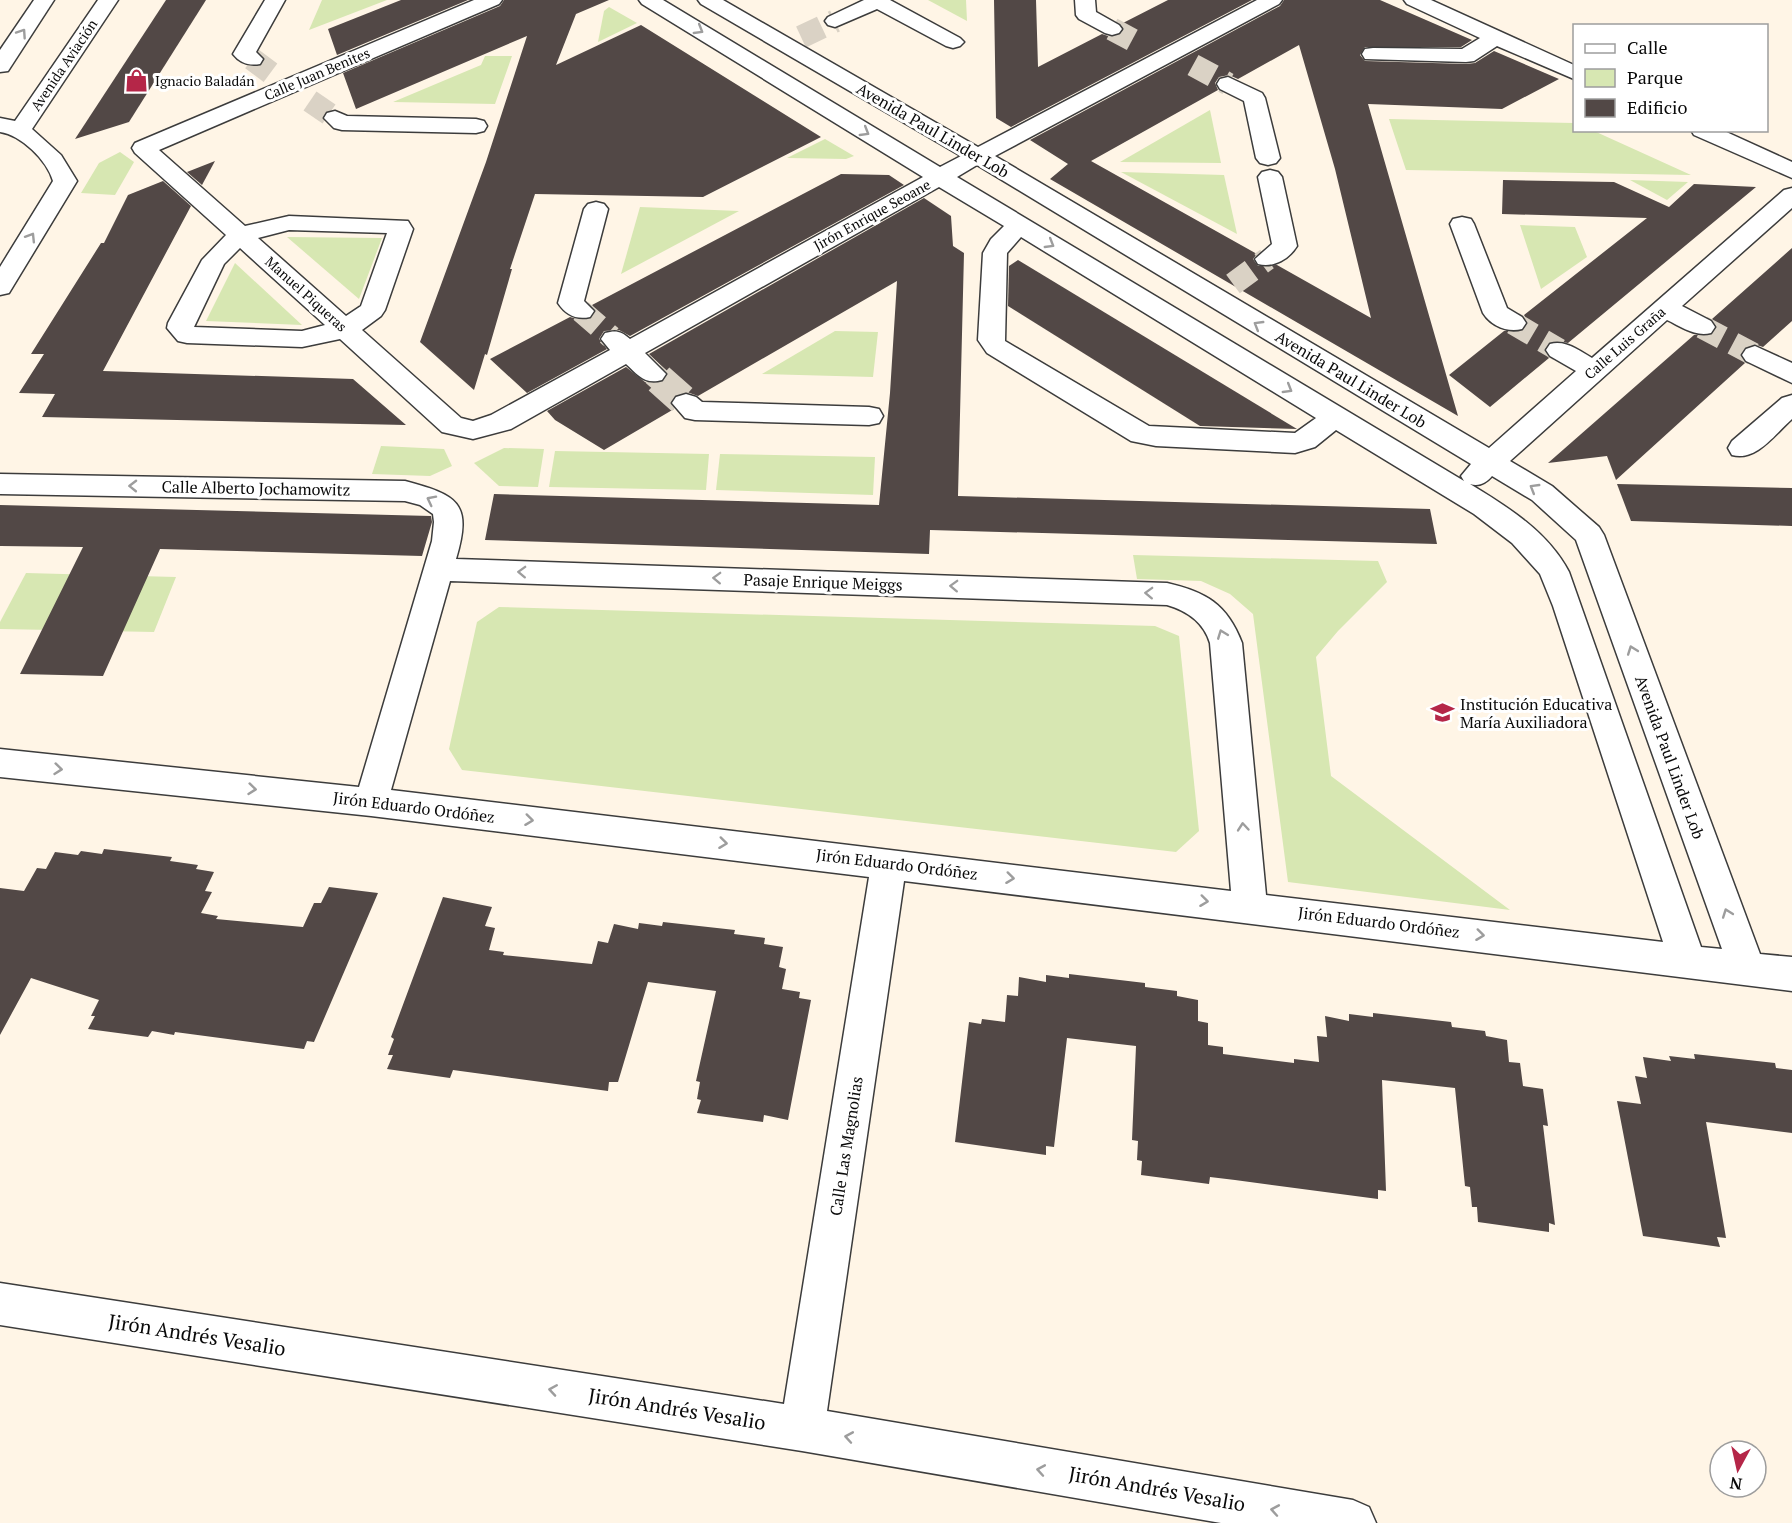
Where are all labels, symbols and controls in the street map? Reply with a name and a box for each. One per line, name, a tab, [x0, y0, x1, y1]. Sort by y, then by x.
street label: Avenida Aviación	[26, 15, 102, 114]
one-way arrow	[693, 23, 703, 35]
legend	[1573, 24, 1768, 132]
one-way arrow	[15, 29, 26, 40]
text: Calle	[1627, 35, 1668, 59]
street label: Calle Juan Benites	[261, 43, 373, 104]
text: Parque	[1627, 65, 1683, 89]
shop icon: Ignacio Baladán	[124, 68, 150, 94]
place label: Ignacio Baladán	[155, 71, 255, 90]
street label: Avenida Paul Linder Lob	[853, 77, 1014, 183]
text: Edificio	[1627, 95, 1687, 119]
one-way arrow	[859, 124, 869, 136]
street label: Jirón Enrique Seoane	[810, 175, 934, 255]
one-way arrow	[24, 233, 36, 243]
one-way arrow	[1044, 236, 1054, 248]
street label: Manuel Piqueras	[261, 252, 351, 335]
street label: Calle Luis Graña	[1580, 302, 1669, 383]
one-way arrow	[1254, 320, 1264, 332]
street label: Avenida Paul Linder Lob	[1271, 325, 1431, 433]
one-way arrow	[1282, 381, 1292, 393]
street label: Calle Alberto Jochamowitz	[161, 475, 351, 501]
one-way arrow	[129, 480, 138, 492]
one-way arrow	[1530, 484, 1540, 496]
one-way arrow	[427, 496, 438, 508]
one-way arrow	[518, 566, 527, 579]
street label: Pasaje Enrique Meiggs	[743, 568, 903, 596]
one-way arrow	[713, 572, 722, 585]
one-way arrow	[949, 579, 958, 592]
one-way arrow	[1144, 586, 1153, 599]
one-way arrow	[1217, 629, 1229, 640]
one-way arrow	[1626, 645, 1639, 656]
street label: Avenida Paul Linder Lob	[1630, 672, 1710, 842]
place label: Institución Educativa María Auxiliadora	[1460, 693, 1612, 733]
school or university icon: Institución Educativa María Auxiliadora	[1429, 700, 1455, 726]
one-way arrow	[54, 763, 63, 775]
one-way arrow	[248, 782, 257, 795]
street label: Jirón Eduardo Ordóñez	[332, 786, 496, 828]
one-way arrow	[525, 814, 534, 826]
one-way arrow	[1237, 823, 1250, 832]
one-way arrow	[718, 836, 728, 849]
street label: Jirón Eduardo Ordóñez	[815, 843, 979, 885]
one-way arrow	[1005, 871, 1015, 883]
one-way arrow	[1199, 894, 1208, 907]
street label: Jirón Eduardo Ordóñez	[1297, 901, 1461, 943]
one-way arrow	[1721, 908, 1734, 919]
one-way arrow	[1476, 928, 1485, 941]
street label: Calle Las Magnolias	[824, 1075, 868, 1217]
street label: Jirón Andrés Vesalio	[107, 1307, 288, 1362]
street label: Jirón Andrés Vesalio	[587, 1381, 768, 1436]
one-way arrow	[548, 1384, 558, 1397]
one-way arrow	[844, 1431, 854, 1444]
north arrow	[1708, 1439, 1768, 1499]
street label: Jirón Andrés Vesalio	[1067, 1460, 1248, 1517]
one-way arrow	[1037, 1464, 1046, 1476]
text: N	[1728, 1472, 1743, 1496]
one-way arrow	[1270, 1504, 1279, 1516]

